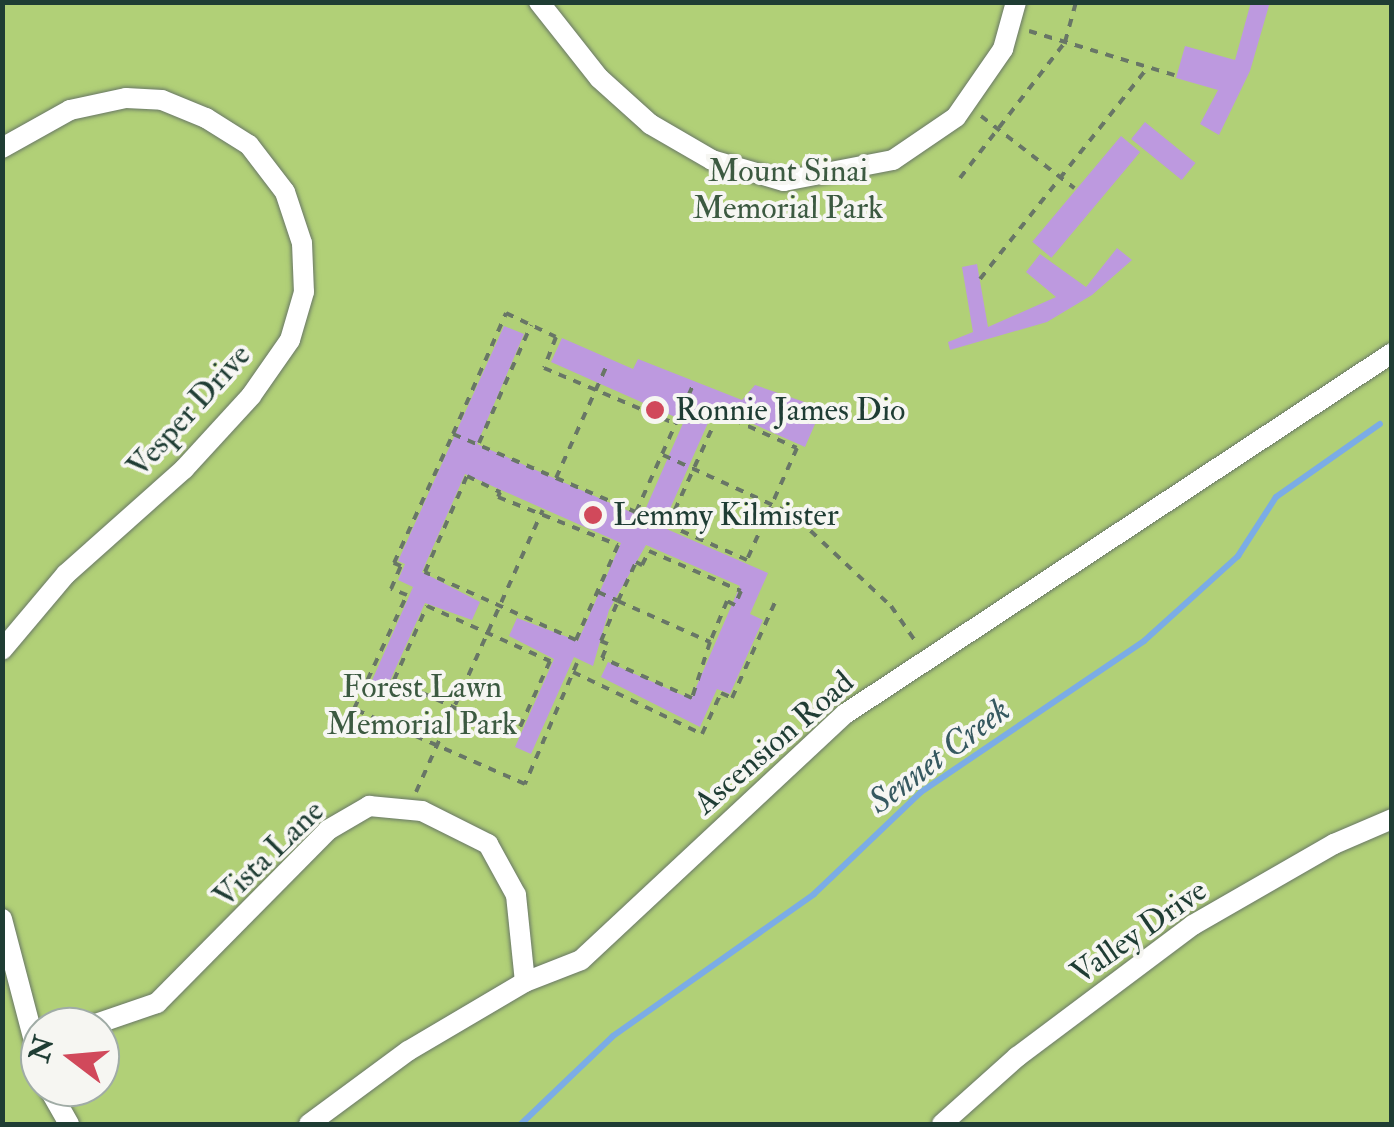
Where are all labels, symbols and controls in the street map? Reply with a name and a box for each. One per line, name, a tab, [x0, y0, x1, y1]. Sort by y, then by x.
park label: Mount Sinai Memorial Park	[693, 153, 883, 228]
street label: Vesper Drive	[119, 337, 259, 485]
place label: Ronnie James Dio	[675, 391, 906, 429]
marker: Ronnie James Dio	[644, 399, 666, 421]
place label: Lemmy Kilmister	[613, 496, 839, 534]
marker: Lemmy Kilmister	[582, 504, 604, 526]
street label: Ascension Road	[686, 663, 862, 823]
park label: Forest Lawn Memorial Park	[327, 669, 517, 744]
water label: Sennet Creek	[860, 689, 1018, 823]
street label: Vista Lane	[206, 792, 332, 916]
street label: Valley Drive	[1064, 871, 1214, 993]
north arrow	[20, 1007, 120, 1107]
text: N	[22, 1032, 63, 1066]

